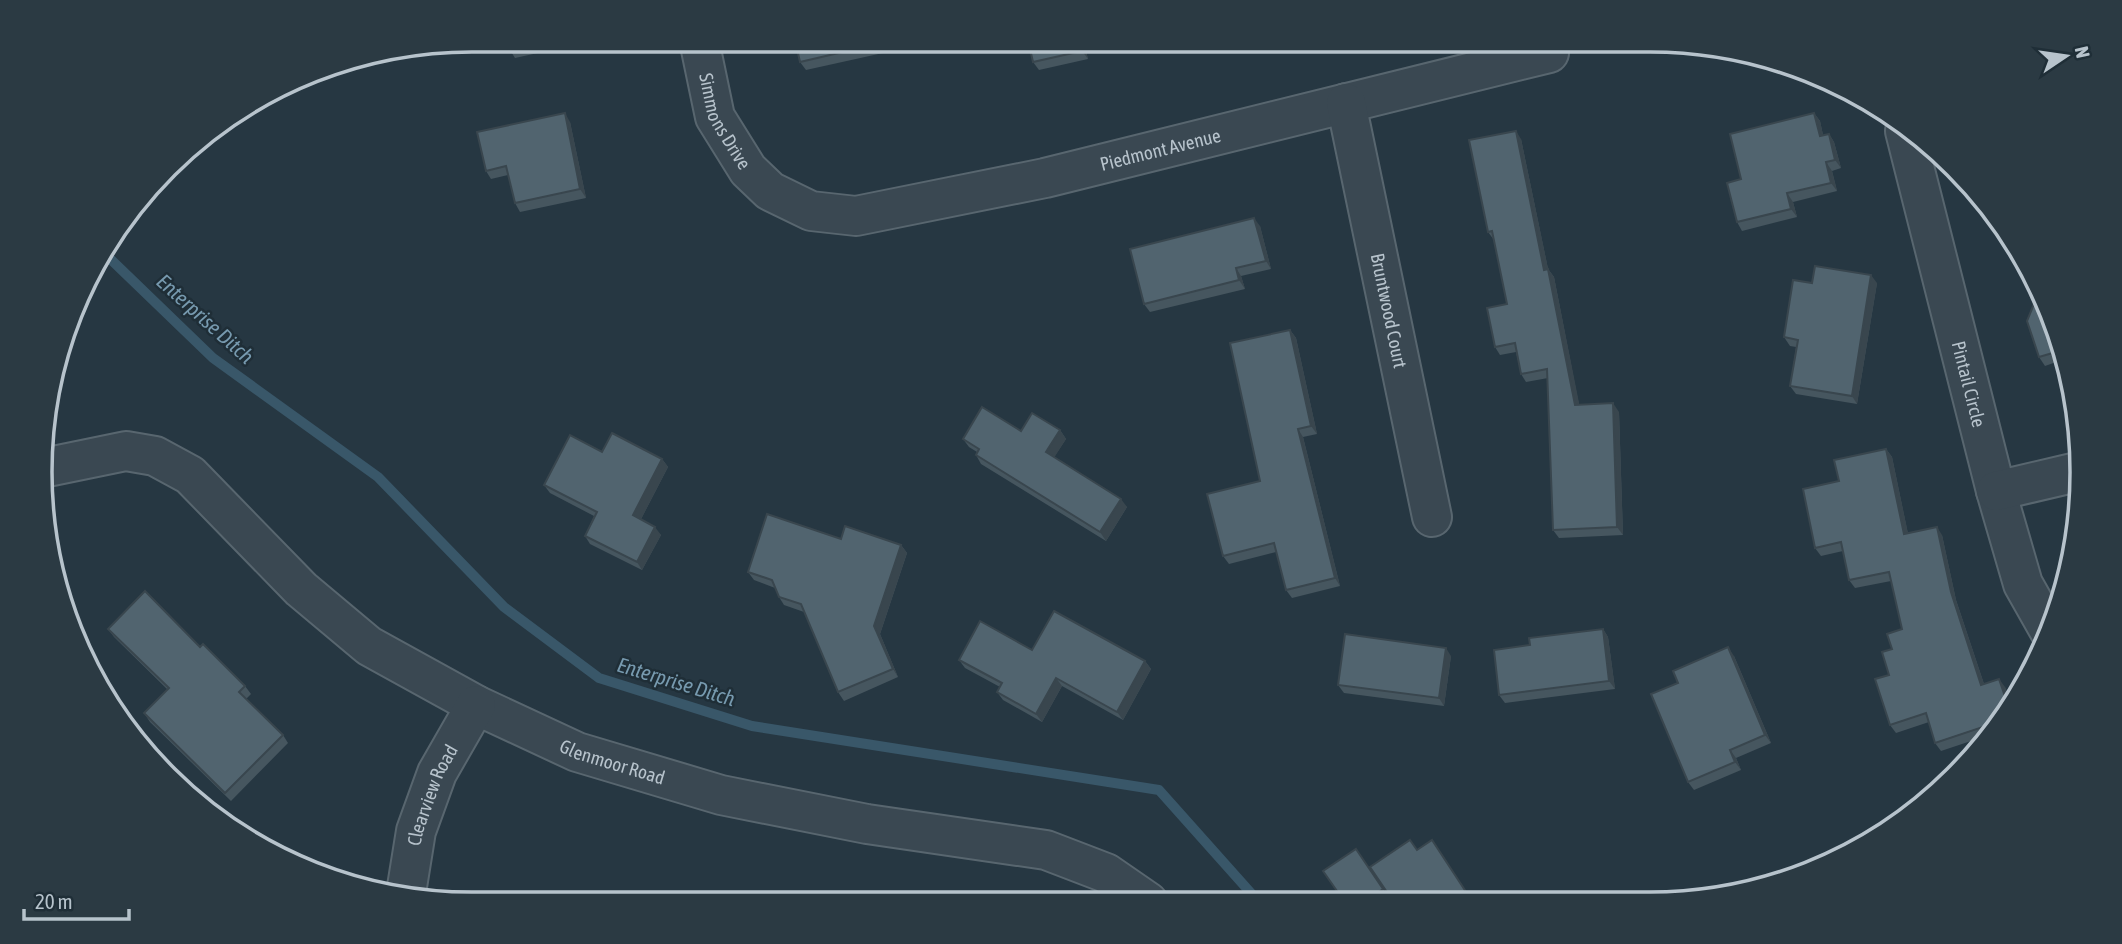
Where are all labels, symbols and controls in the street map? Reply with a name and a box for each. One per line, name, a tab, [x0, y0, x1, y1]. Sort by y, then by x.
north arrow	[2031, 21, 2101, 91]
text: N	[2071, 44, 2095, 60]
street label: Simmons Drive	[695, 71, 756, 173]
street label: Piedmont Avenue	[1098, 124, 1223, 175]
street label: Bruntwood Court	[1366, 251, 1412, 370]
water label: Enterprise Ditch	[152, 269, 259, 368]
street label: Pintail Circle	[1948, 339, 1990, 429]
water label: Enterprise Ditch	[615, 652, 738, 710]
street label: Glenmoor Road	[556, 735, 667, 789]
street label: Clearview Road	[403, 740, 462, 847]
scale bar	[24, 878, 130, 922]
text: 20 m	[35, 889, 73, 913]

